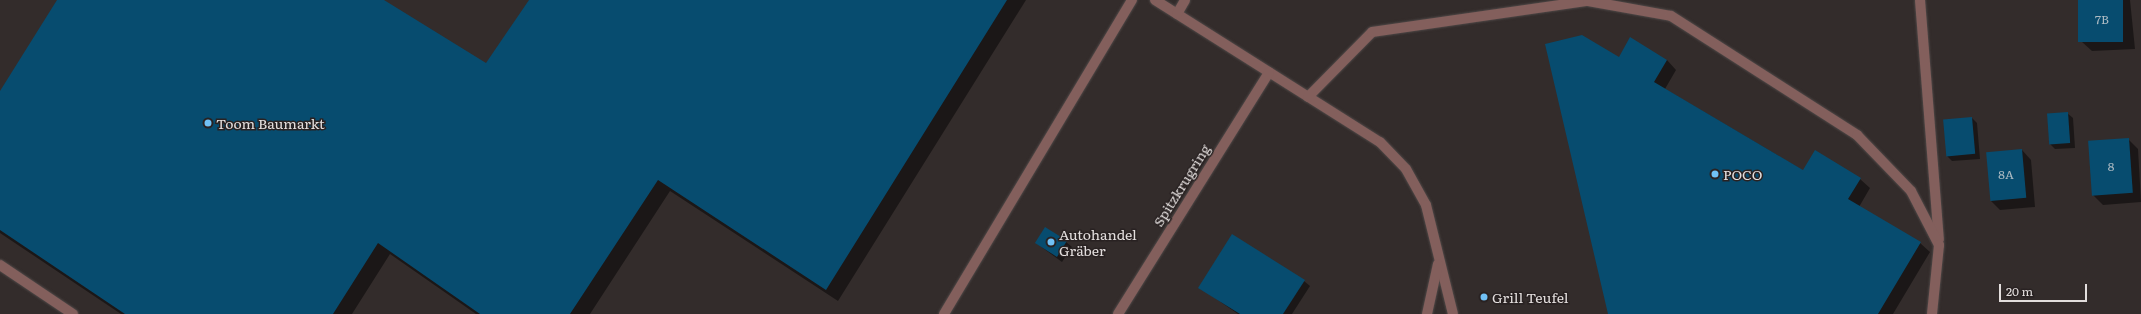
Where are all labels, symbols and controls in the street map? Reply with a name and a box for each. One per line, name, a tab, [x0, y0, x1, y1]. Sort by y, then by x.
house number: 7B	[2095, 13, 2109, 27]
place label: Toom Baumarkt	[216, 115, 325, 131]
marker: Toom Baumarkt	[203, 118, 213, 128]
street label: Spitzkrugring	[1149, 141, 1213, 229]
house number: 8	[2108, 160, 2114, 174]
place label: POCO	[1723, 166, 1762, 182]
house number: 8A	[1998, 168, 2014, 182]
marker: POCO	[1710, 169, 1720, 179]
place label: Autohandel Gräber	[1059, 226, 1137, 258]
marker: Autohandel Gräber	[1046, 237, 1056, 247]
scale bar	[2001, 276, 2089, 302]
text: 20 m	[2006, 282, 2033, 300]
place label: Grill Teufel	[1492, 289, 1568, 305]
marker: Grill Teufel	[1479, 292, 1489, 302]

